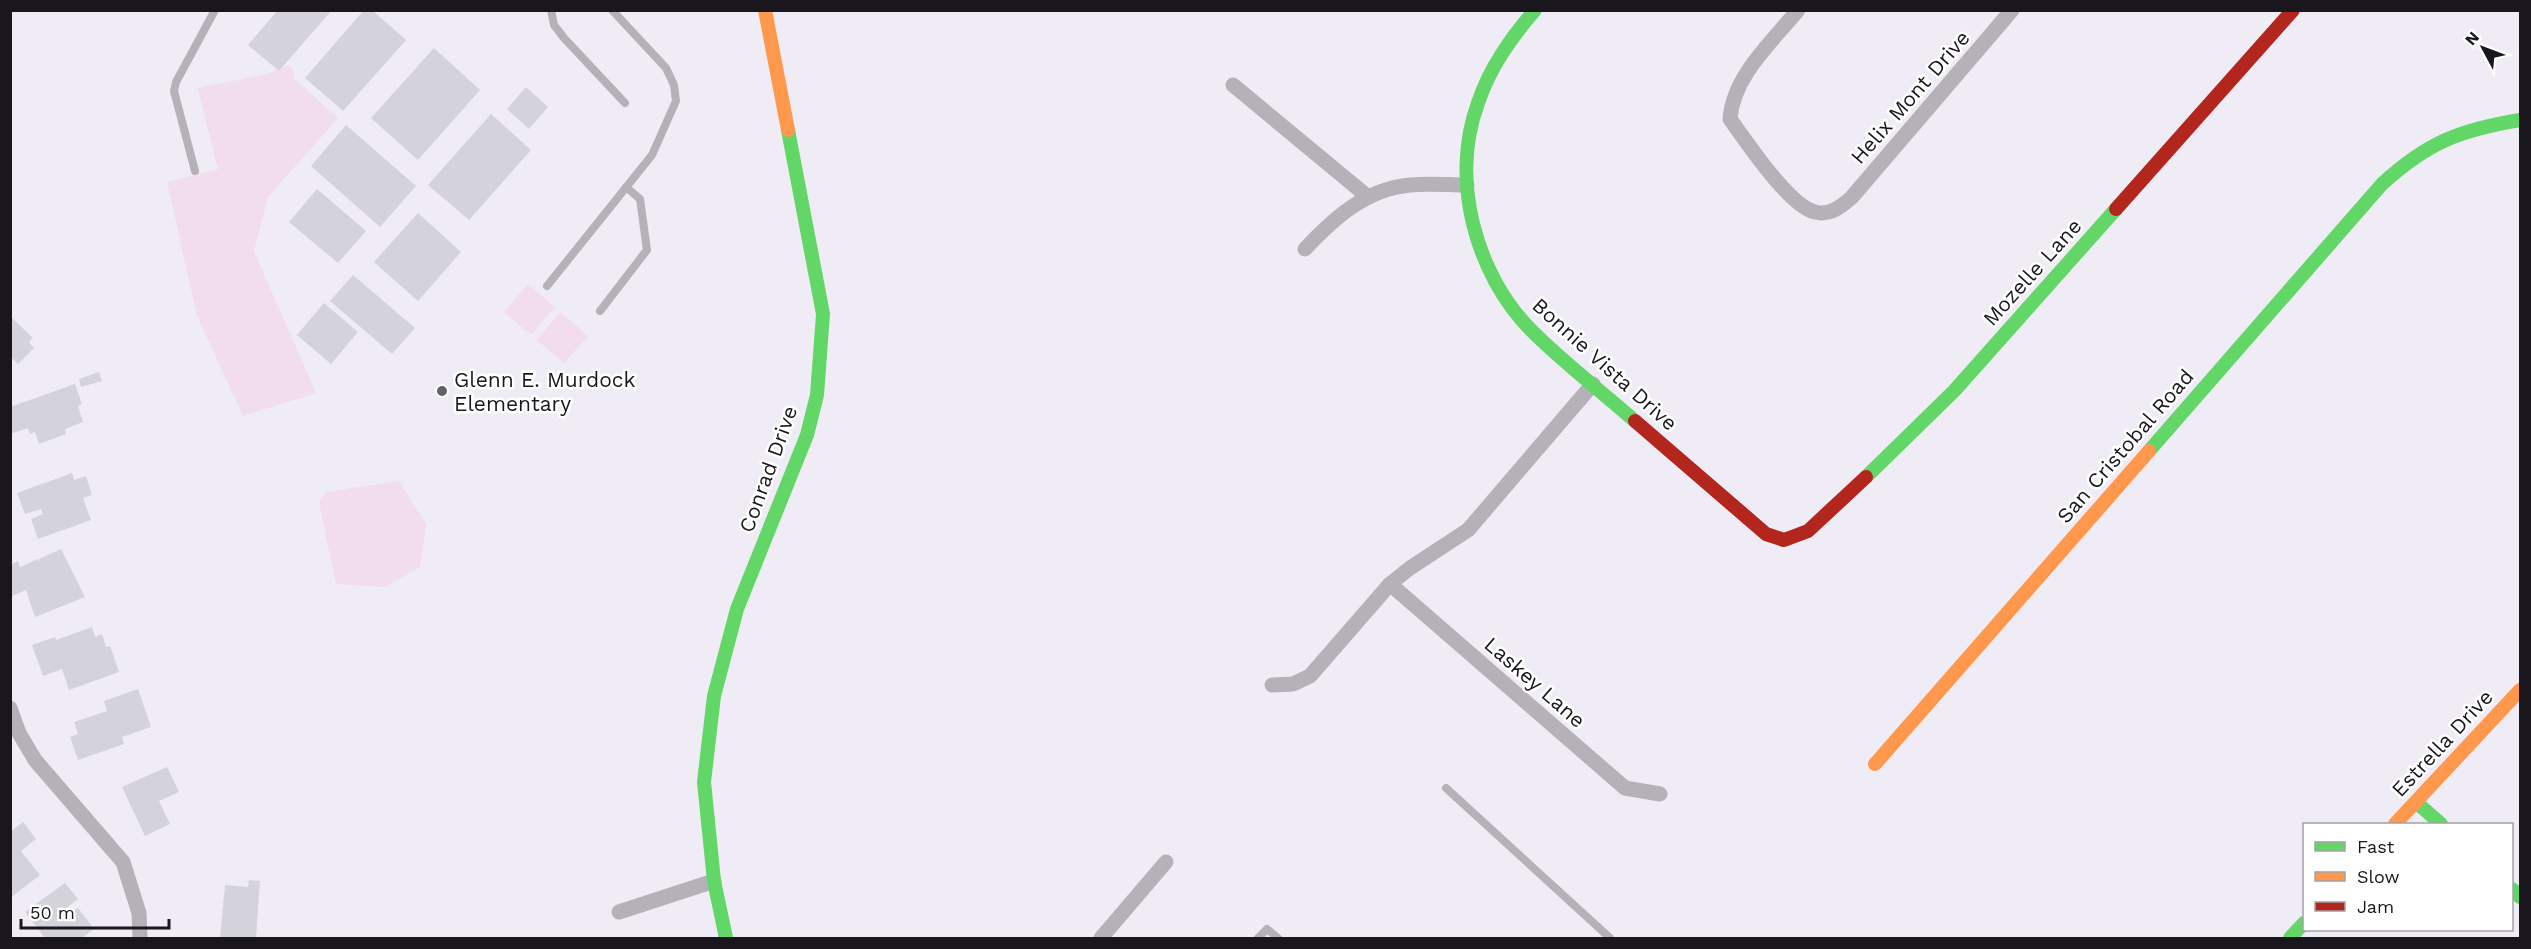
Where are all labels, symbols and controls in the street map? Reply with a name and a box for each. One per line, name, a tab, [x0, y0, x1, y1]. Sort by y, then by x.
north arrow	[2453, 18, 2513, 78]
street label: Helix Mont Drive	[1845, 25, 1975, 169]
text: N	[2461, 28, 2483, 49]
street label: Mozelle Lane	[1978, 213, 2086, 331]
street label: Bonnie Vista Drive	[1527, 292, 1683, 436]
street label: San Cristobal Road	[2051, 364, 2199, 528]
place label: Glenn E. Murdock Elementary	[454, 367, 636, 416]
marker: Glenn E. Murdock Elementary	[435, 384, 449, 398]
street label: Conrad Drive	[734, 402, 802, 536]
street label: Laskey Lane	[1479, 631, 1591, 733]
street label: Estrella Drive	[2386, 684, 2498, 802]
legend	[2303, 823, 2513, 931]
text: Fast	[2357, 836, 2395, 857]
text: Slow	[2357, 866, 2400, 887]
scale bar	[21, 892, 170, 930]
text: Jam	[2357, 896, 2394, 917]
text: 50 m	[30, 902, 75, 923]

